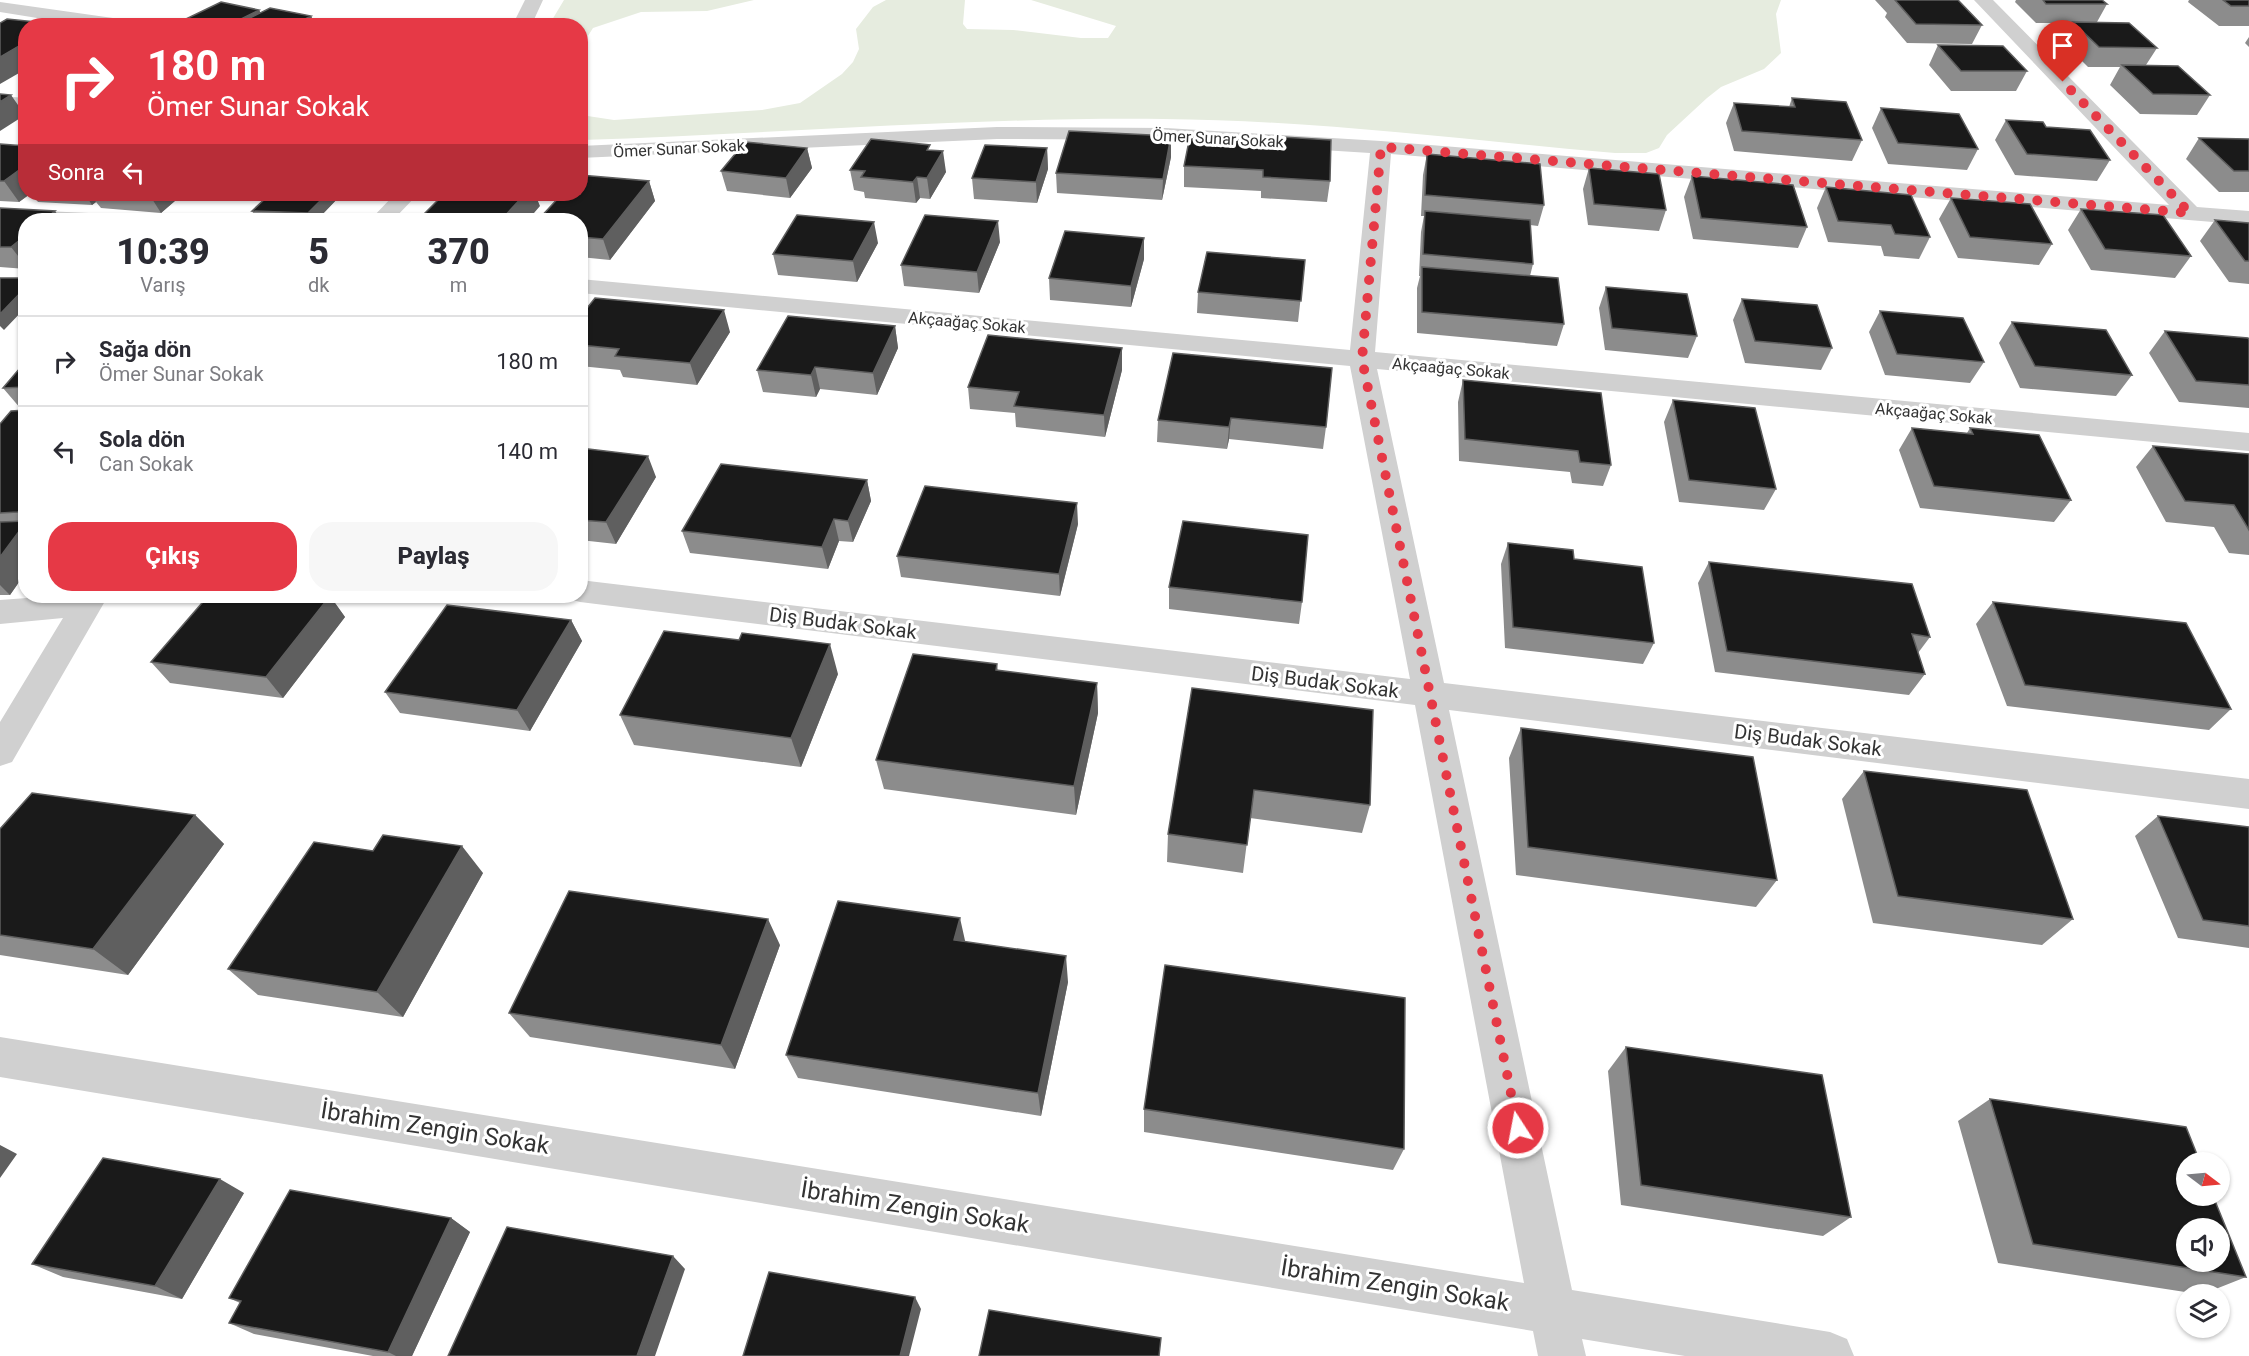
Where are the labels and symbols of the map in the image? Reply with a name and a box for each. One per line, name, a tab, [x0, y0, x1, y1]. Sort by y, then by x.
pin	[2037, 20, 2088, 82]
street label: Ömer Sunar Sokak	[1152, 126, 1285, 151]
street label: Ömer Sunar Sokak	[613, 136, 746, 161]
street label: Akçaağaç Sokak	[907, 308, 1027, 337]
street label: Akçaağaç Sokak	[1391, 354, 1511, 383]
street label: Akçaağaç Sokak	[1874, 399, 1994, 428]
street label: Diş Budak Sokak	[768, 602, 919, 644]
street label: Diş Budak Sokak	[1250, 661, 1401, 703]
street label: Diş Budak Sokak	[1733, 719, 1884, 761]
street label: İbrahim Zengin Sokak	[319, 1096, 552, 1160]
position arrow	[1486, 1096, 1550, 1160]
north arrow	[2176, 1152, 2230, 1206]
street label: İbrahim Zengin Sokak	[799, 1175, 1032, 1239]
street label: İbrahim Zengin Sokak	[1279, 1253, 1512, 1317]

